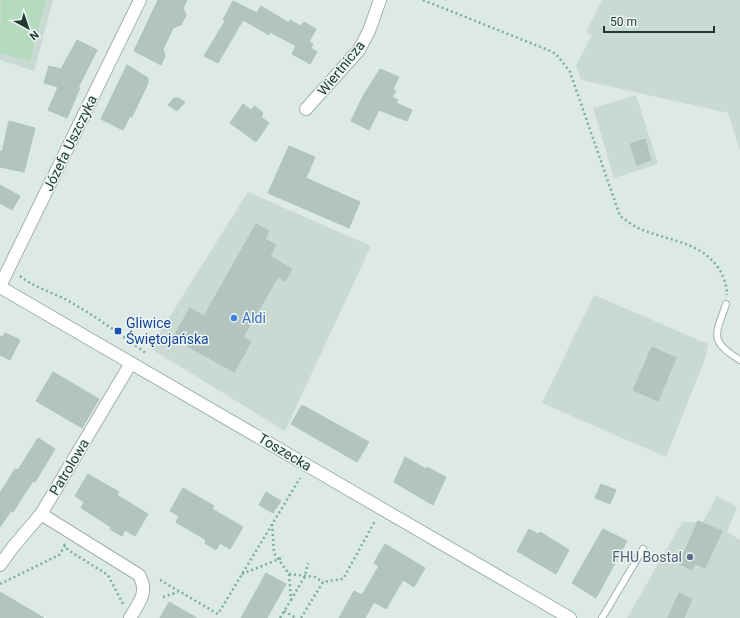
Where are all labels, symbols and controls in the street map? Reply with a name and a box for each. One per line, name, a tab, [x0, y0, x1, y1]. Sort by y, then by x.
north arrow	[8, 8, 48, 48]
scale bar	[604, 8, 714, 34]
text: 50 m	[610, 15, 637, 29]
text: N	[27, 28, 41, 43]
street label: Wiertnicza	[314, 37, 368, 99]
street label: Józefa Uszczyka	[40, 93, 100, 193]
place label: Aldi	[242, 310, 266, 326]
marker: Aldi	[229, 313, 239, 323]
place label: Gliwice Świętojańska	[126, 315, 209, 347]
marker: Gliwice Świętojańska	[113, 326, 123, 336]
street label: Toszecka	[256, 430, 314, 474]
street label: Patrolowa	[46, 436, 92, 498]
place label: FHU Bostal	[612, 549, 682, 565]
marker: FHU Bostal	[685, 552, 695, 562]

